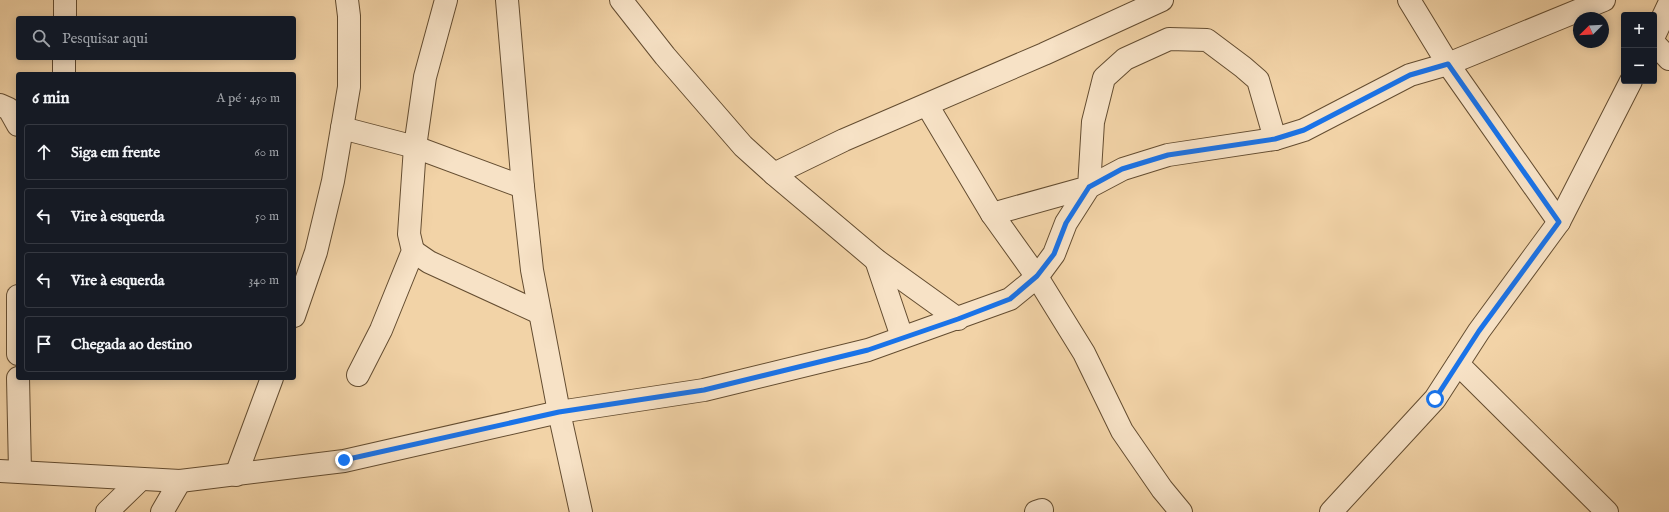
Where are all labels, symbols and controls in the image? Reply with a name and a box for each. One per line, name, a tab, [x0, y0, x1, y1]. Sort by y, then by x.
north arrow	[1573, 12, 1609, 48]
map controls	[1621, 12, 1657, 84]
button: +	[1621, 12, 1657, 48]
search box	[16, 16, 296, 60]
icon: search	[30, 27, 52, 49]
text: Pesquisar aqui	[62, 29, 148, 48]
button: −	[1621, 48, 1657, 84]
text: 6 min	[32, 88, 70, 109]
text: A pé · 450 m	[217, 90, 280, 107]
icon: ahead	[33, 141, 55, 163]
text: Siga em frente	[71, 143, 160, 162]
text: 60 m	[254, 144, 279, 161]
icon: left	[33, 205, 55, 227]
text: Vire à esquerda	[71, 207, 164, 226]
text: 50 m	[255, 208, 279, 225]
icon: left	[33, 269, 55, 291]
text: Vire à esquerda	[71, 271, 164, 290]
text: 340 m	[249, 272, 279, 289]
icon: arrive	[33, 333, 55, 355]
text: Chegada ao destino	[71, 335, 192, 354]
route start	[1426, 390, 1444, 408]
route end	[335, 451, 353, 469]

